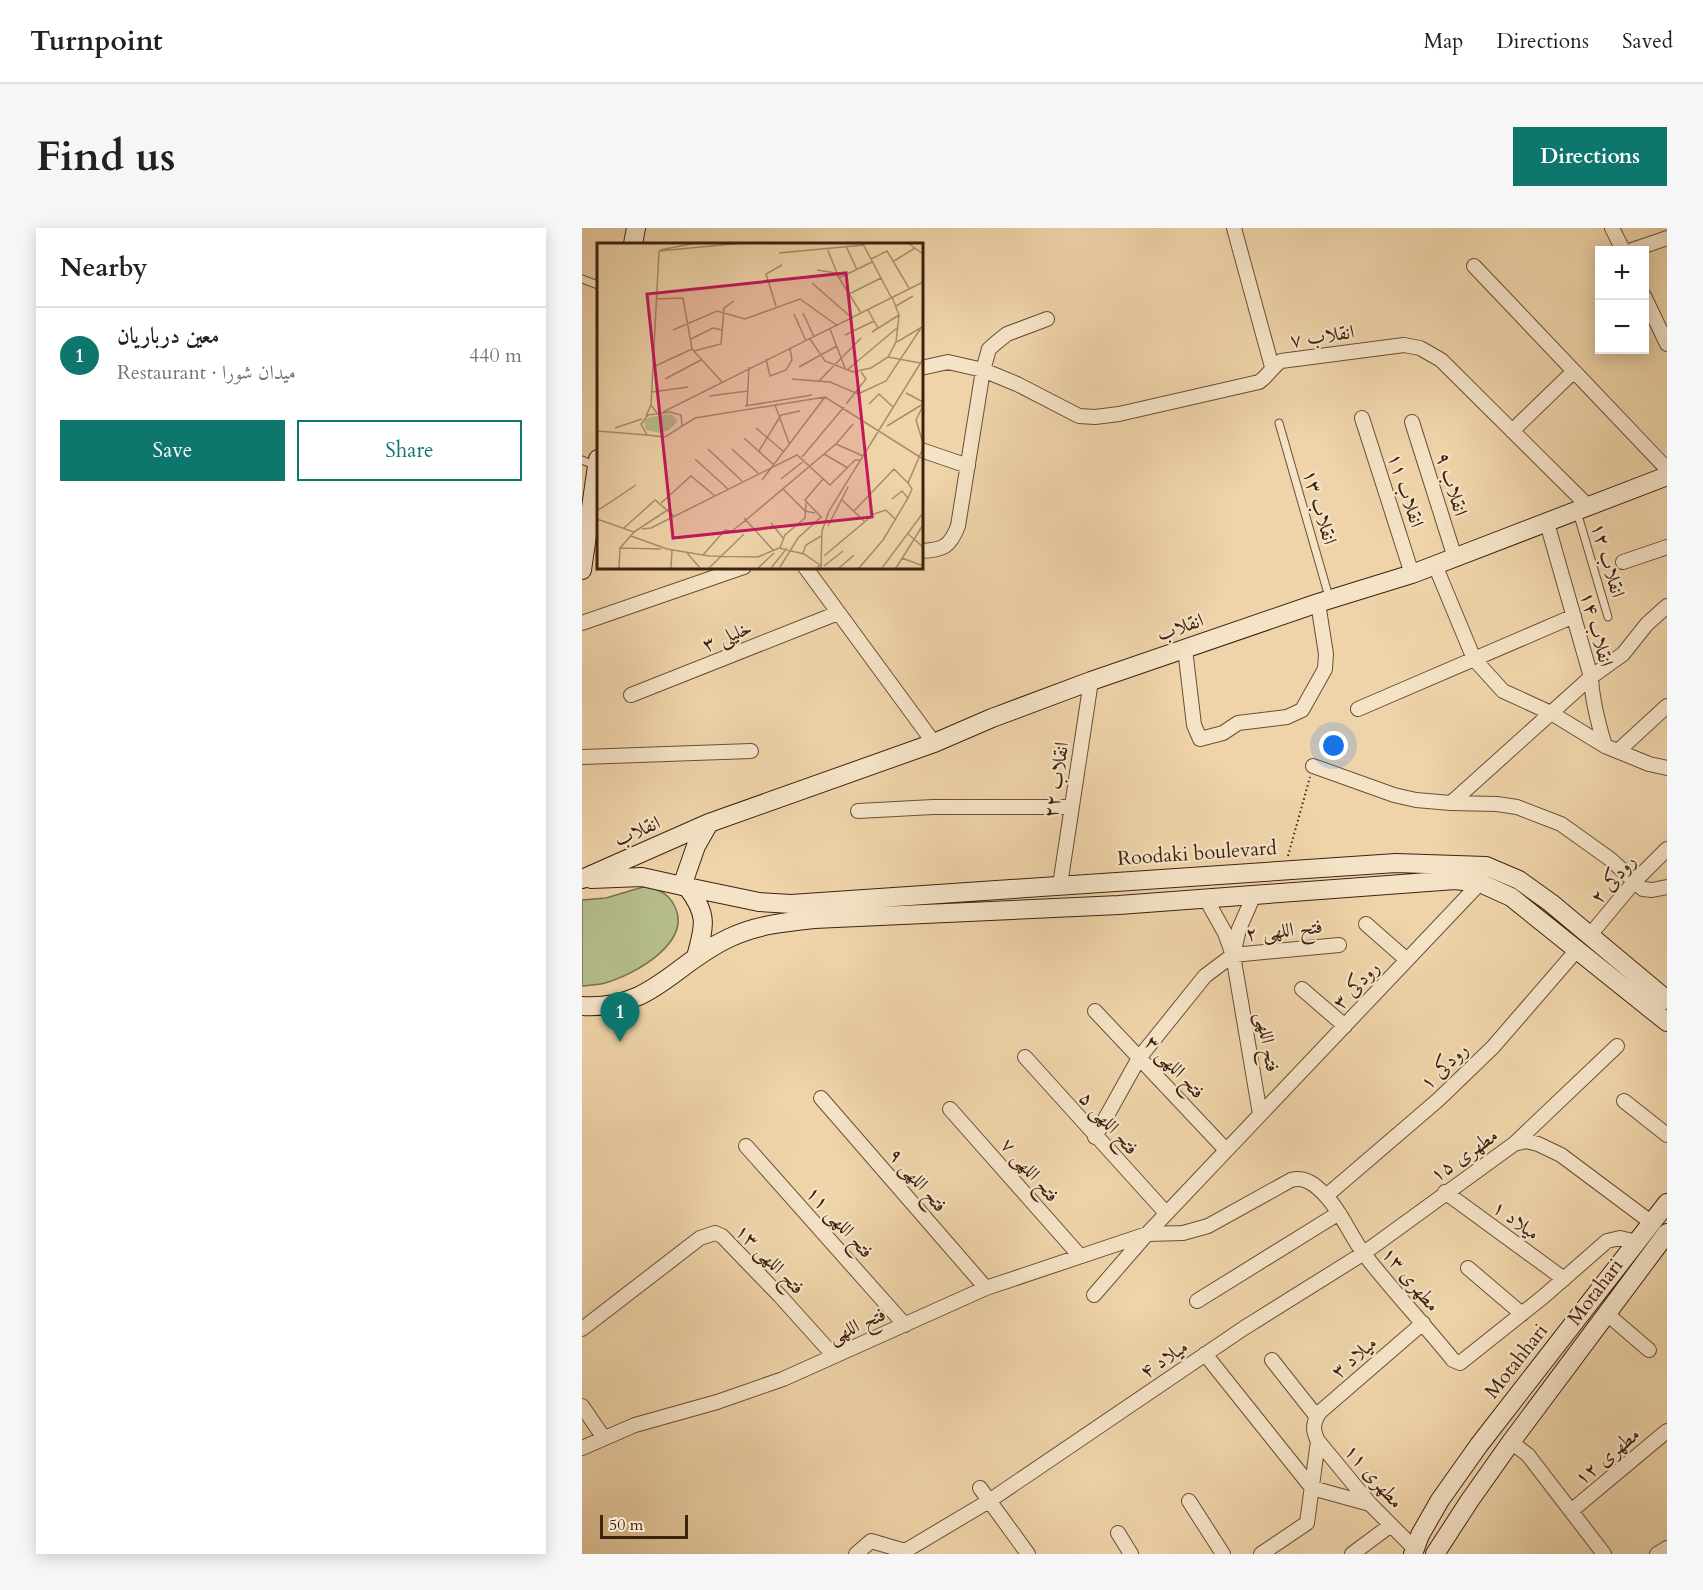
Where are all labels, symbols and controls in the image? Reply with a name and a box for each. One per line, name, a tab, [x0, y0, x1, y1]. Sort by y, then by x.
text: Turnpoint	[30, 22, 163, 60]
text: Map	[1423, 27, 1463, 56]
text: Directions	[1496, 27, 1589, 56]
text: Saved	[1622, 27, 1673, 56]
button: Directions	[1513, 127, 1667, 186]
text: Find us	[36, 128, 176, 185]
inset map	[597, 243, 922, 568]
map controls	[1595, 246, 1649, 354]
button: +	[1595, 246, 1649, 300]
text: Nearby	[60, 250, 148, 285]
button: −	[1595, 300, 1649, 354]
street label: انقلاب ۷	[1288, 318, 1356, 354]
text: معین درباریان	[117, 321, 219, 351]
text: 1	[74, 342, 85, 369]
text: 440 m	[469, 342, 522, 369]
text: Restaurant · میدان شورا	[117, 359, 296, 386]
button: Save	[60, 420, 285, 481]
button: Share	[297, 420, 522, 481]
street label: انقلاب ۱۱	[1381, 449, 1431, 531]
street label: انقلاب ۹	[1430, 449, 1474, 519]
street label: انقلاب ۱۳	[1296, 466, 1344, 548]
street label: انقلاب ۱۲	[1584, 519, 1632, 601]
street label: انقلاب ۱۴	[1574, 588, 1620, 670]
street label: انقلاب	[1153, 606, 1207, 648]
street label: خلیلی ۳	[698, 614, 756, 659]
your location	[1319, 731, 1348, 760]
street label: انقلاب ۲۲	[1037, 740, 1075, 820]
street label: انقلاب	[610, 809, 664, 853]
street label: Roodaki boulevard	[1116, 834, 1278, 872]
street label: رودکی ۲	[1584, 848, 1642, 910]
street label: فتح اللهی ۲	[1244, 913, 1324, 951]
street label: رودکی ۳	[1326, 955, 1386, 1015]
pin: 1	[600, 992, 639, 1042]
street label: فتح اللهی	[1246, 1010, 1287, 1075]
street label: فتح اللهی ۳	[1136, 1029, 1211, 1107]
street label: رودکی ۱	[1414, 1036, 1474, 1096]
street label: فتح اللهی ۵	[1070, 1085, 1145, 1163]
street label: مطهری ۱۵	[1425, 1122, 1503, 1188]
street label: فتح اللهی ۷	[991, 1132, 1066, 1211]
street label: فتح اللهی ۹	[879, 1142, 954, 1221]
street label: فتح اللهی ۱۱	[797, 1180, 880, 1267]
street label: میلاد ۱	[1487, 1194, 1545, 1246]
street label: فتح اللهی ۱۳	[726, 1218, 811, 1303]
street label: مطهری ۱۳	[1376, 1241, 1446, 1317]
street label: Motahari	[1561, 1253, 1629, 1331]
street label: فتح اللهی	[824, 1300, 892, 1353]
street label: Motahhari	[1478, 1318, 1554, 1404]
street label: میلاد ۳	[1325, 1330, 1383, 1384]
street label: میلاد ۴	[1135, 1333, 1193, 1385]
street label: مطهری ۱۲	[1569, 1421, 1645, 1491]
street label: مطهری ۱۱	[1338, 1438, 1410, 1514]
scale bar	[600, 1512, 688, 1540]
text: 50 m	[609, 1514, 643, 1536]

